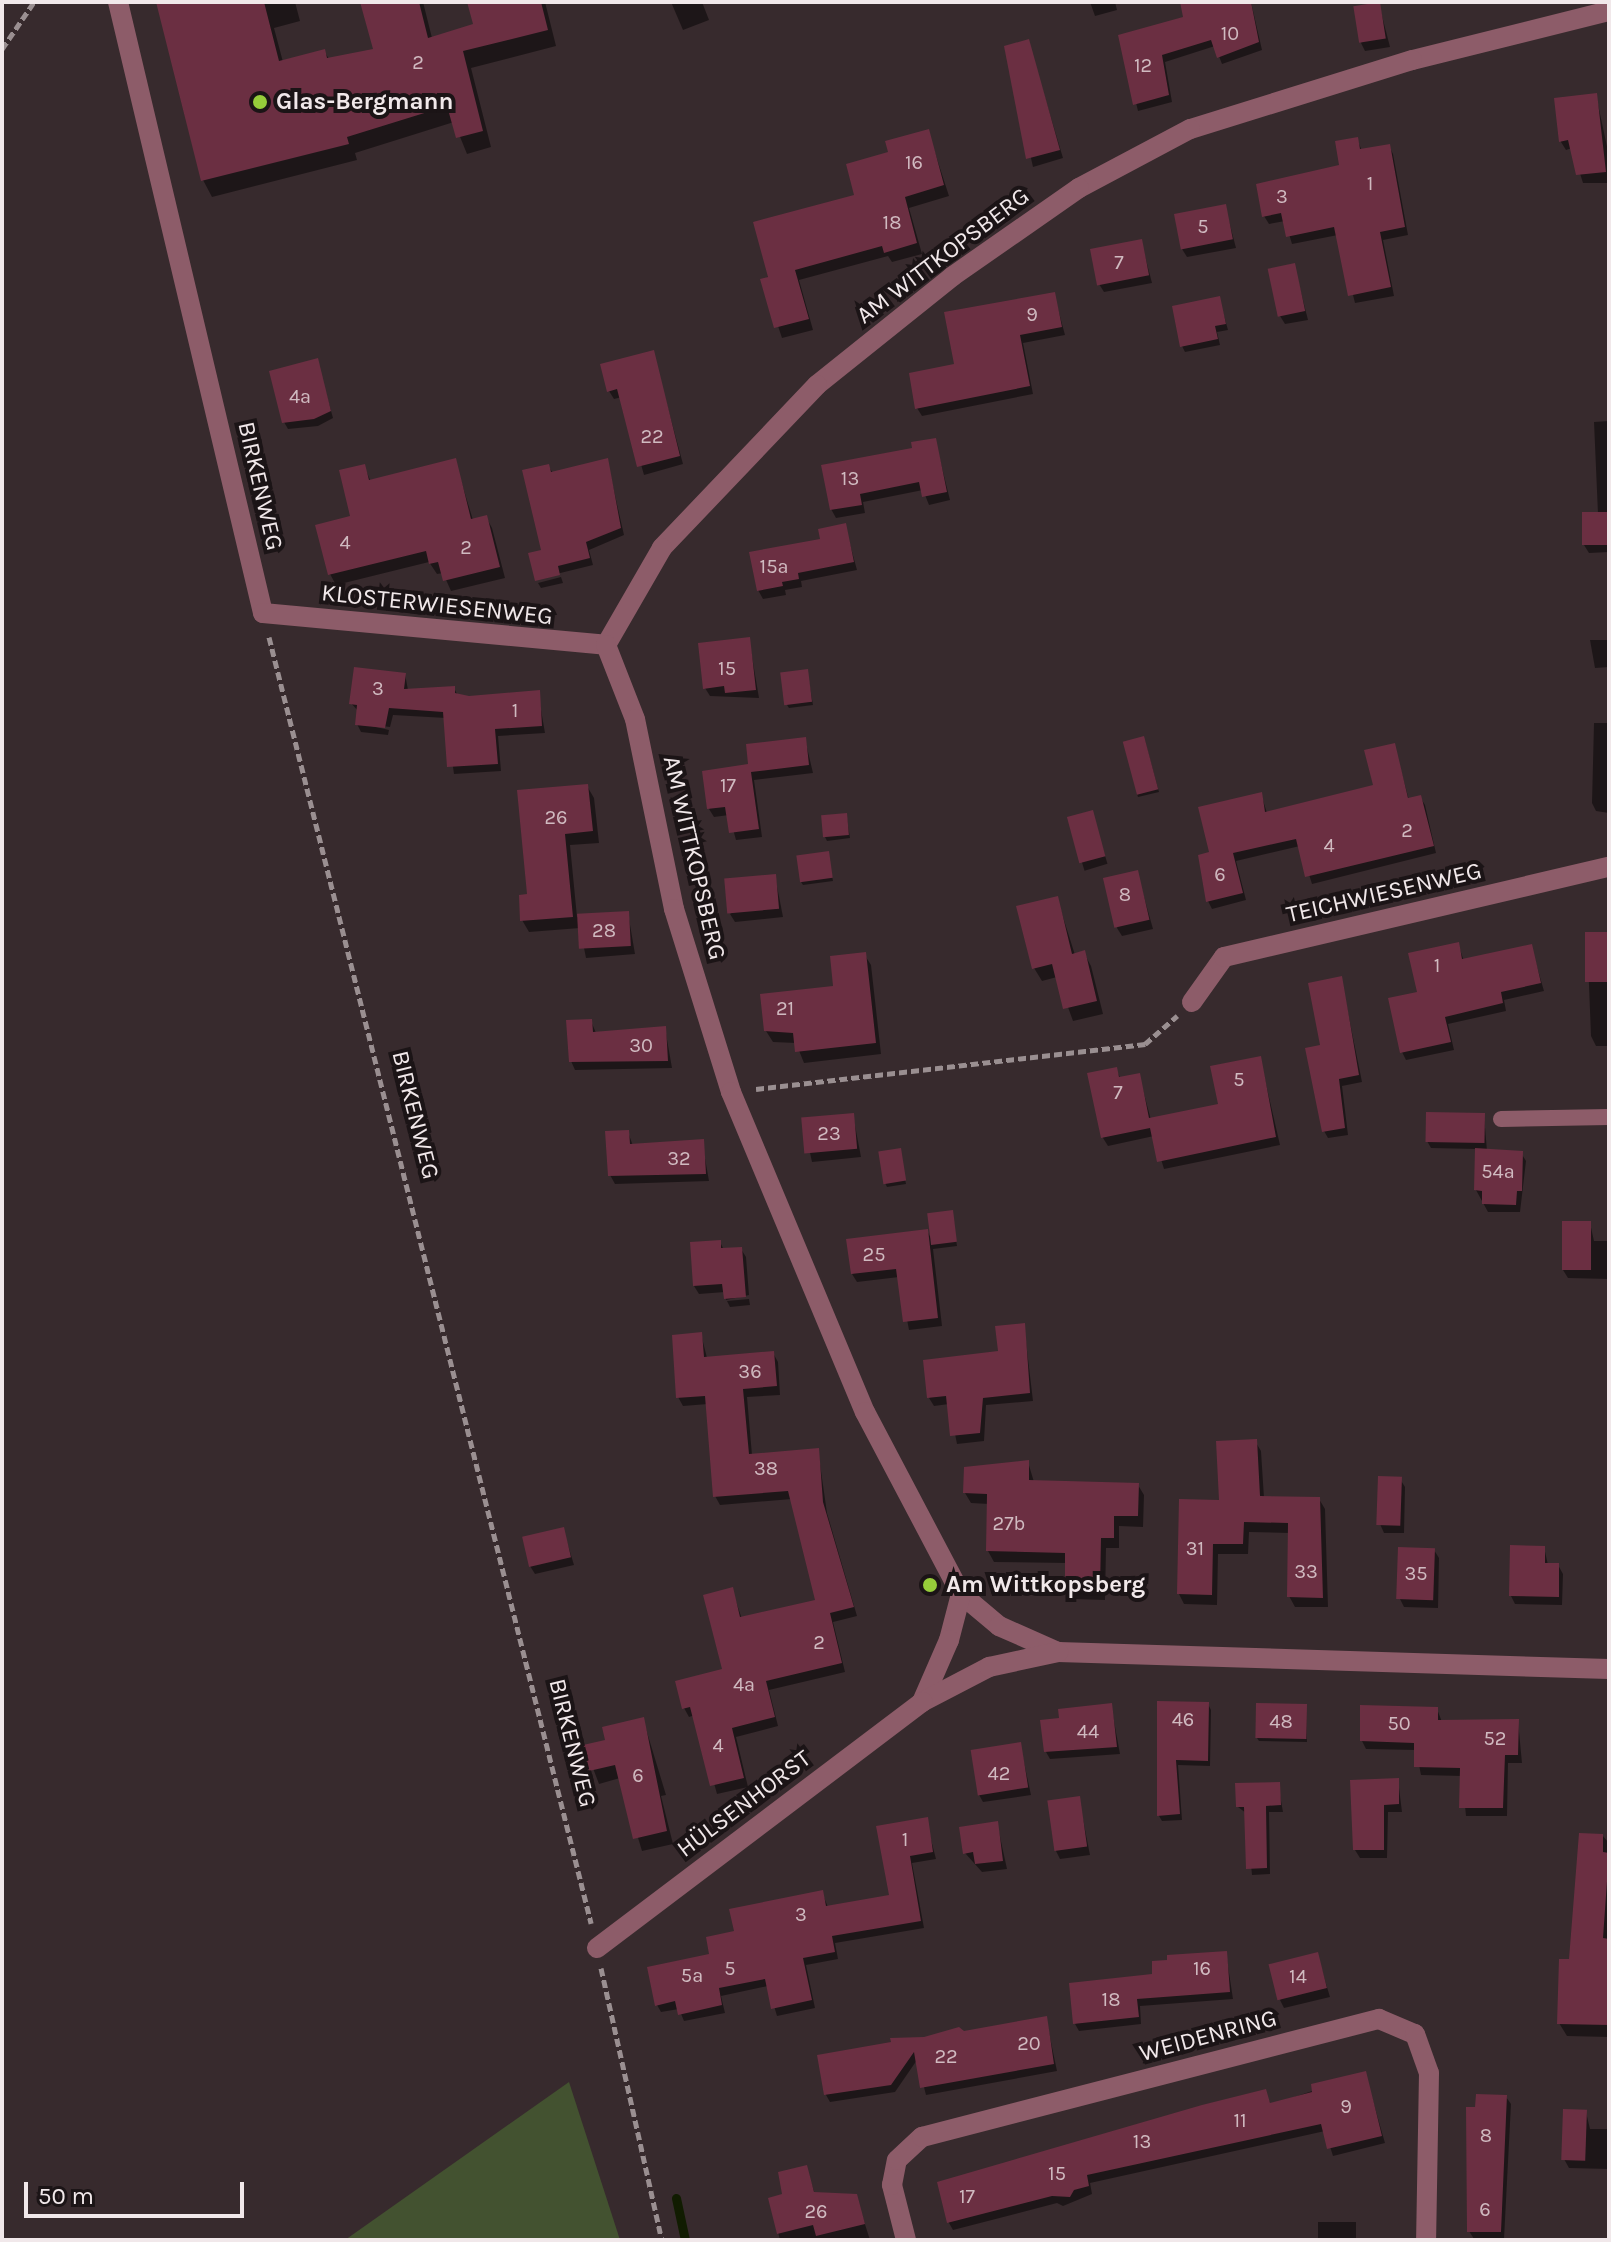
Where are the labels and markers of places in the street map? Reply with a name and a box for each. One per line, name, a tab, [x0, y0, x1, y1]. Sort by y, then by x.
place label: Glas-Bergmann	[276, 88, 453, 116]
marker: Glas-Bergmann	[251, 93, 269, 111]
place label: Am Wittkopsberg	[946, 1571, 1145, 1599]
marker: Am Wittkopsberg	[921, 1576, 939, 1594]

